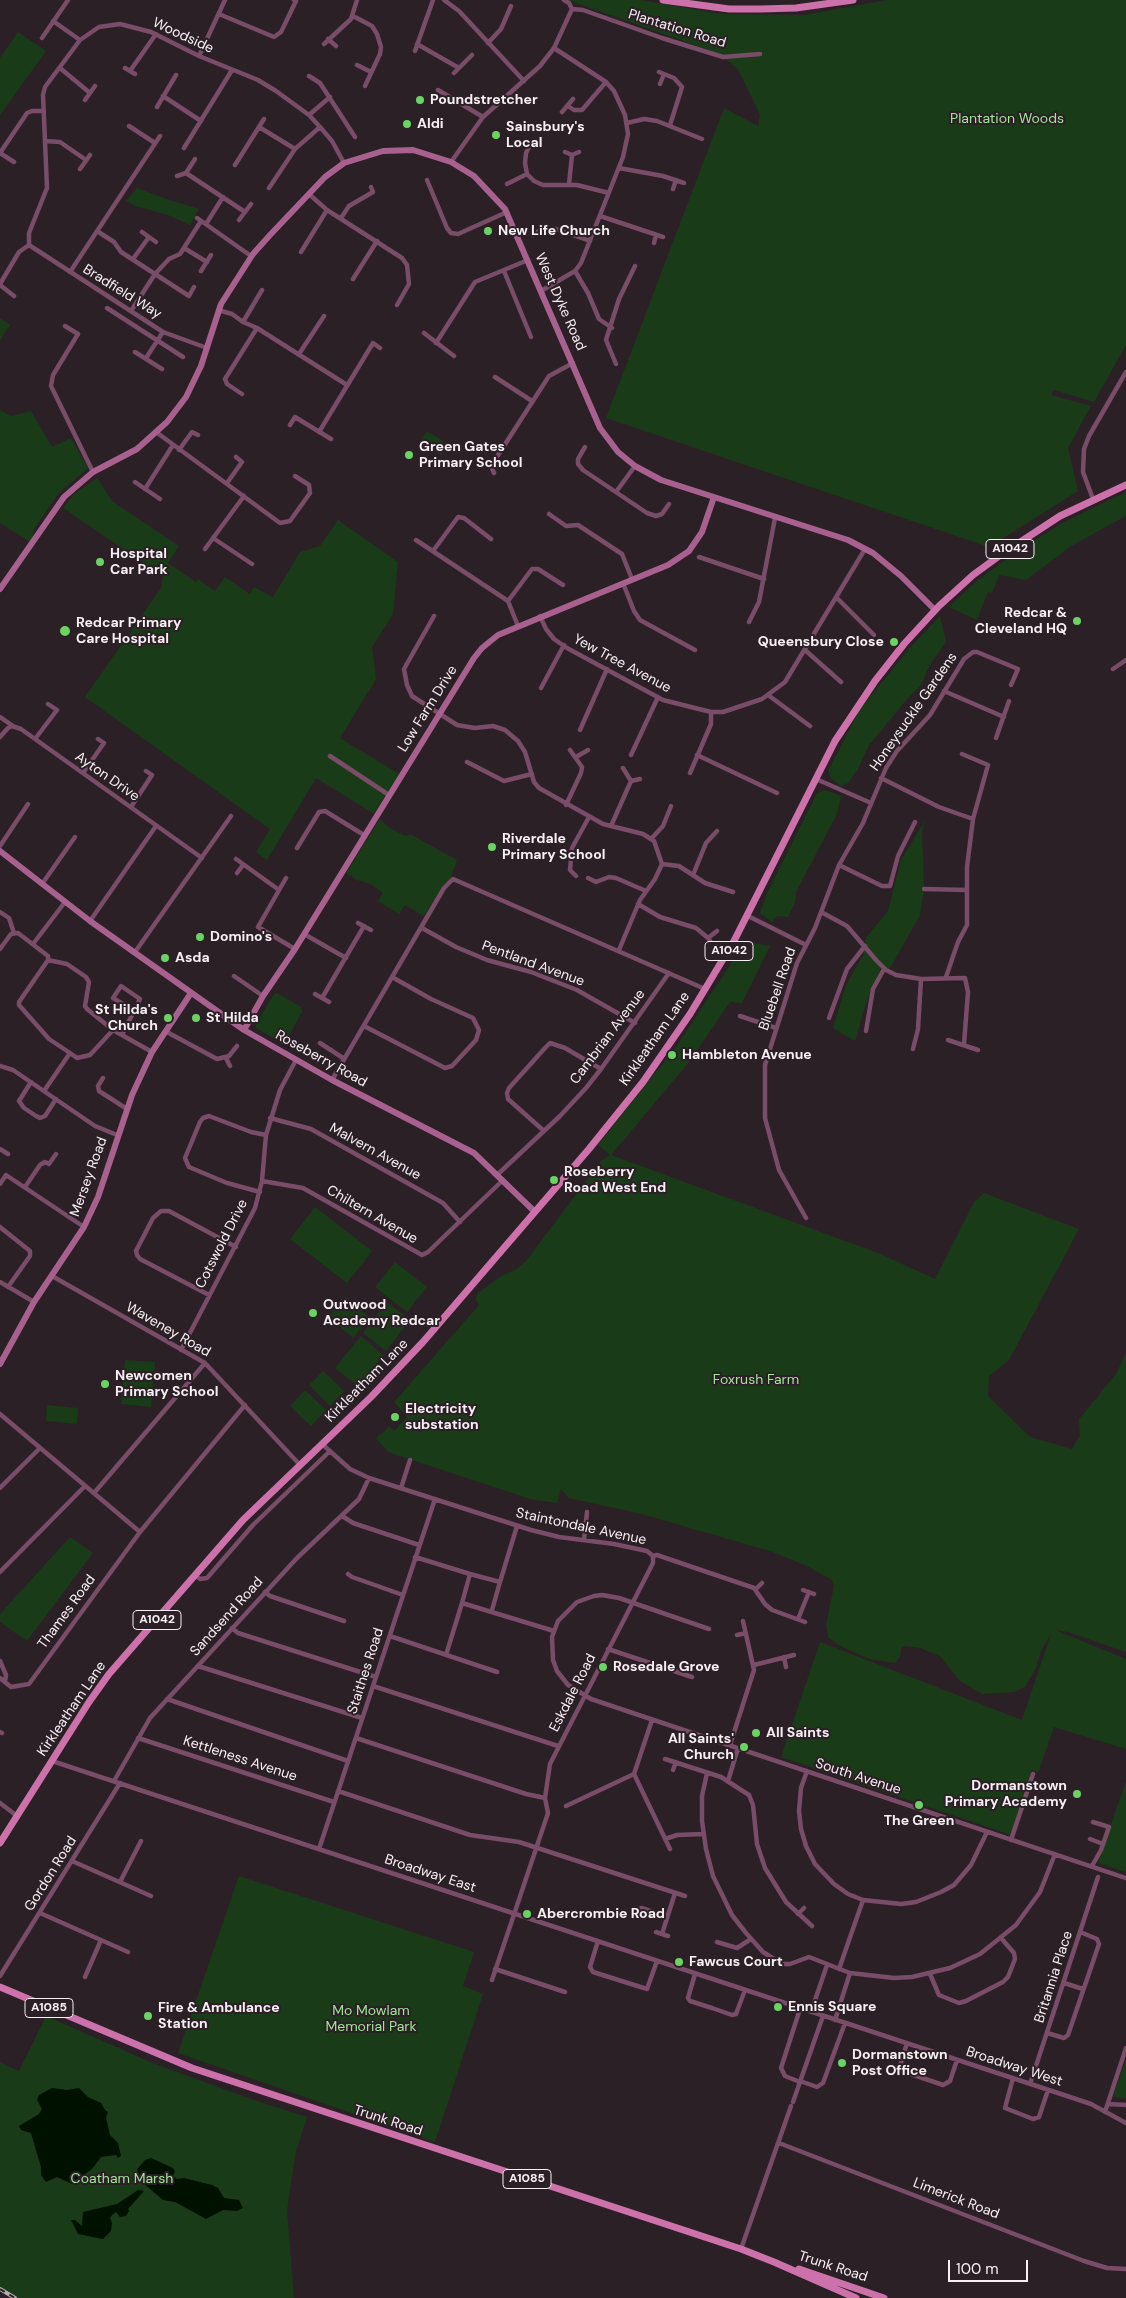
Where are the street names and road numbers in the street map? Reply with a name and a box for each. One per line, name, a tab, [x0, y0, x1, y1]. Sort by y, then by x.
street label: Plantation Road	[626, 6, 728, 52]
street label: Woodside	[150, 15, 216, 57]
street label: West Dyke Road	[531, 251, 589, 353]
street label: Bradfield Way	[80, 261, 164, 323]
road number: A1042	[986, 540, 1034, 558]
street label: Yew Tree Avenue	[570, 631, 674, 697]
street label: Honeysuckle Gardens	[867, 650, 961, 774]
street label: Low Farm Drive	[395, 663, 461, 755]
street label: Ayton Drive	[72, 749, 142, 805]
street label: Pentland Avenue	[479, 938, 587, 990]
road number: A1042	[705, 941, 753, 960]
street label: Bluebell Road	[756, 945, 800, 1033]
street label: Cambrian Avenue	[567, 986, 649, 1088]
street label: Kirkleatham Lane	[616, 989, 694, 1089]
street label: Roseberry Road	[272, 1027, 370, 1091]
street label: Malvern Avenue	[326, 1120, 424, 1184]
street label: Mersey Road	[67, 1135, 111, 1219]
street label: Chiltern Avenue	[323, 1182, 421, 1248]
street label: Cotswold Drive	[192, 1197, 252, 1291]
street label: Waveney Road	[123, 1299, 213, 1361]
street label: Kirkleatham Lane	[322, 1336, 412, 1426]
street label: Staintondale Avenue	[514, 1505, 648, 1549]
street label: Thames Road	[35, 1572, 99, 1652]
street label: Sandsend Road	[187, 1574, 267, 1660]
road number: A1042	[133, 1610, 181, 1630]
street label: Staithes Road	[344, 1626, 388, 1716]
street label: Eskdale Road	[546, 1651, 600, 1735]
street label: Kirkleatham Lane	[34, 1658, 110, 1760]
street label: Kettleness Avenue	[181, 1733, 299, 1785]
street label: South Avenue	[813, 1755, 903, 1799]
street label: Gordon Road	[21, 1833, 81, 1915]
street label: Broadway East	[382, 1851, 478, 1897]
street label: Britannia Place	[1031, 1929, 1077, 2025]
road number: A1085	[25, 1999, 73, 2018]
street label: Broadway West	[964, 2043, 1064, 2091]
street label: Trunk Road	[351, 2102, 425, 2140]
road number: A1085	[503, 2170, 551, 2188]
street label: Limerick Road	[910, 2175, 1002, 2223]
street label: Trunk Road	[796, 2248, 870, 2286]

